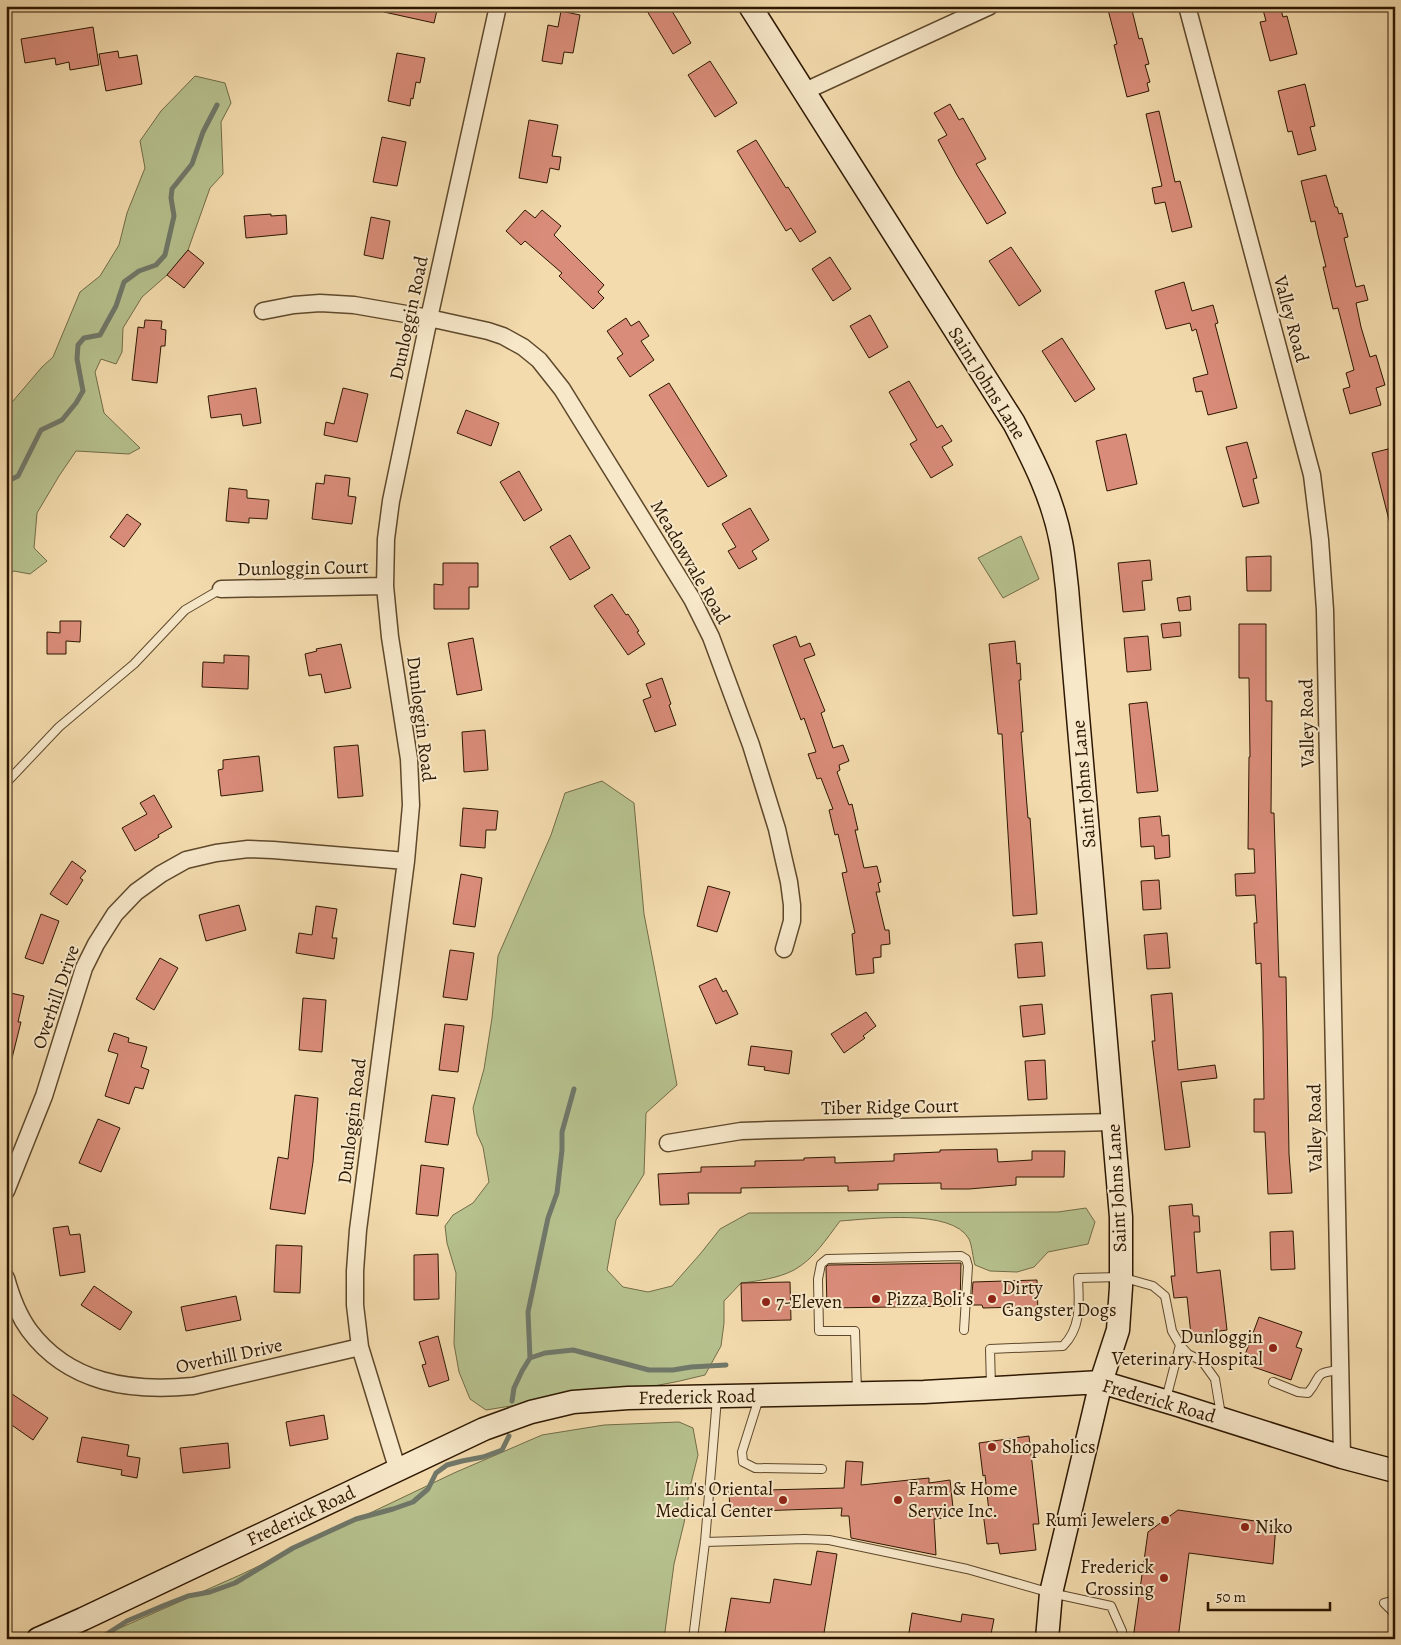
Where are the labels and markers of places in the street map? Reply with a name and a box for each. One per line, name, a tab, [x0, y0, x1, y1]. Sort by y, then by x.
place label: Dirty Gangster Dogs	[1002, 1275, 1117, 1323]
place label: Pizza Boli's	[886, 1286, 973, 1312]
place label: 7-Eleven	[776, 1289, 842, 1315]
marker: Pizza Boli's	[870, 1293, 882, 1305]
marker: Dirty Gangster Dogs	[986, 1293, 998, 1305]
marker: 7-Eleven	[760, 1296, 772, 1308]
place label: Dunloggin Veterinary Hospital	[1111, 1324, 1263, 1372]
marker: Dunloggin Veterinary Hospital	[1267, 1342, 1279, 1354]
place label: Shopaholics	[1002, 1434, 1096, 1460]
marker: Shopaholics	[986, 1441, 998, 1453]
place label: Lim's Oriental Medical Center	[656, 1476, 773, 1524]
place label: Farm & Home Service Inc.	[908, 1476, 1017, 1524]
marker: Lim's Oriental Medical Center	[777, 1494, 789, 1506]
marker: Farm & Home Service Inc.	[892, 1494, 904, 1506]
place label: Rumi Jewelers	[1045, 1507, 1155, 1533]
marker: Rumi Jewelers	[1159, 1514, 1171, 1526]
place label: Niko	[1255, 1514, 1292, 1540]
marker: Niko	[1239, 1521, 1251, 1533]
place label: Frederick Crossing	[1080, 1554, 1155, 1602]
marker: Frederick Crossing	[1158, 1572, 1170, 1584]

